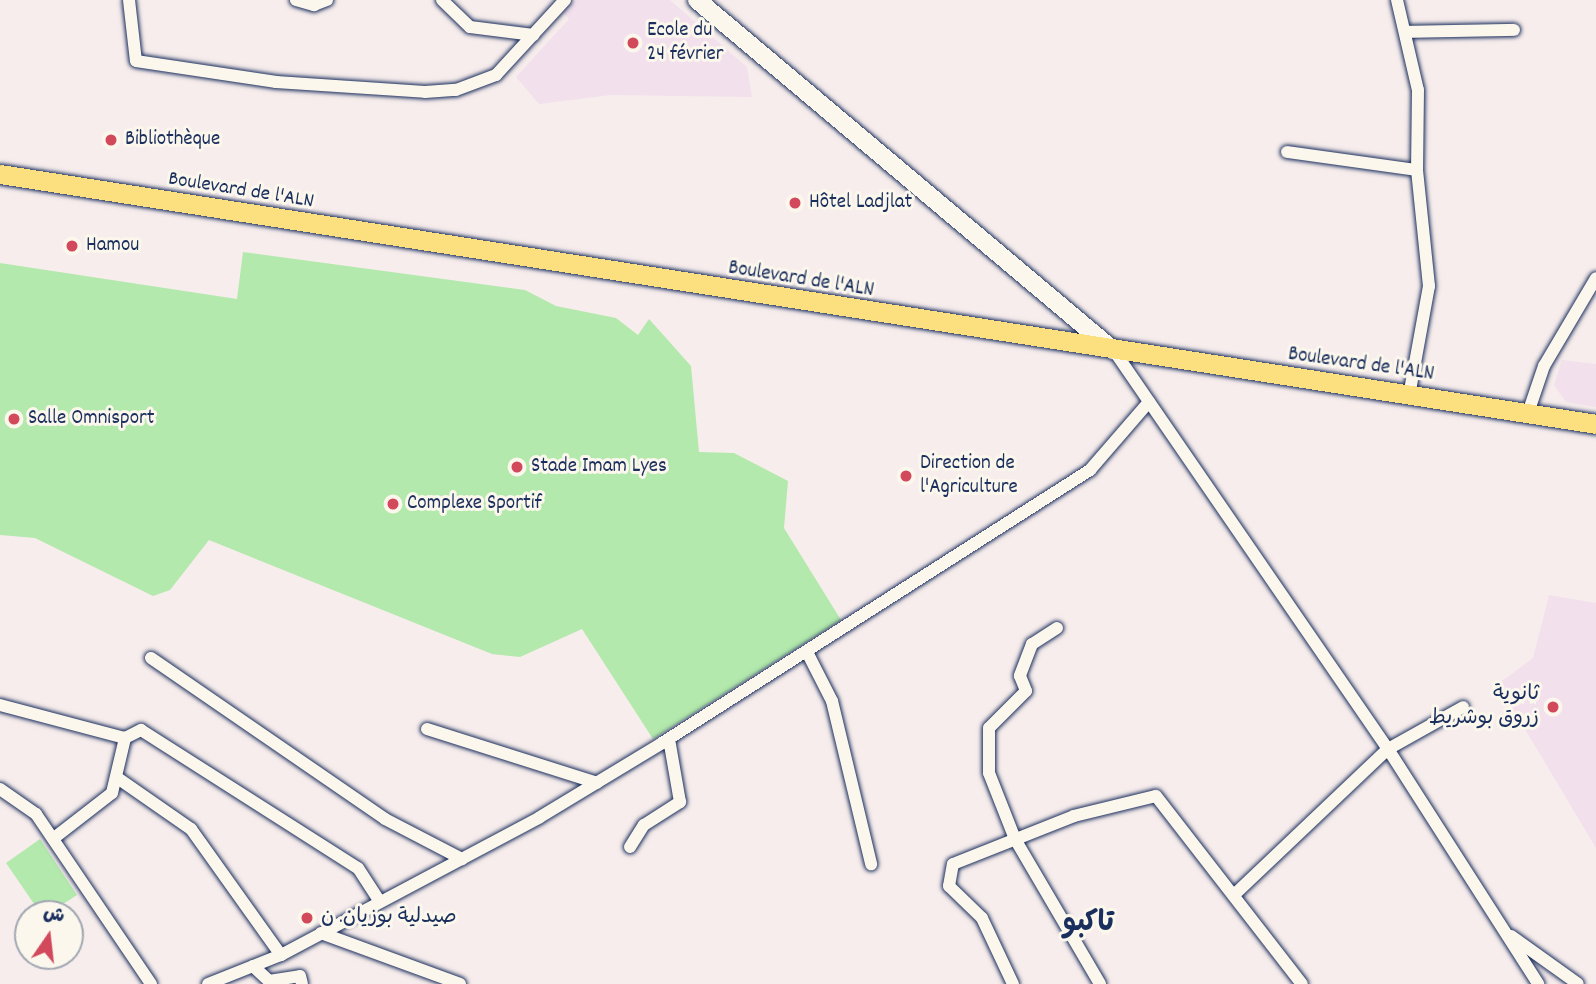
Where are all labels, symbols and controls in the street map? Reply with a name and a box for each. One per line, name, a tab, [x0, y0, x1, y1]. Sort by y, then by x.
place label: Ecole du 24 février	[647, 18, 724, 68]
marker: Ecole du 24 février	[625, 35, 641, 51]
place label: Bibliothèque	[125, 127, 220, 153]
marker: Bibliothèque	[103, 132, 119, 148]
street label: Boulevard de l'ALN	[166, 167, 316, 215]
place label: Hôtel Ladjlat	[809, 190, 912, 216]
marker: Hôtel Ladjlat	[787, 195, 803, 211]
place label: Hamou	[86, 233, 139, 259]
marker: Hamou	[64, 238, 80, 254]
street label: Boulevard de l'ALN	[726, 256, 876, 304]
street label: Boulevard de l'ALN	[1286, 342, 1436, 388]
place label: Salle Omnisport	[28, 406, 155, 432]
marker: Salle Omnisport	[6, 411, 22, 427]
place label: Direction de l'Agriculture	[920, 451, 1018, 501]
place label: Stade Imam Lyes	[531, 454, 667, 480]
marker: Stade Imam Lyes	[509, 459, 525, 475]
marker: Direction de l'Agriculture	[898, 468, 914, 484]
place label: Complexe Sportif	[407, 491, 542, 517]
marker: Complexe Sportif	[385, 496, 401, 512]
place label: ثانوية زروق بوشريط	[1429, 682, 1539, 732]
marker: ثانوية زروق بوشريط	[1545, 699, 1561, 715]
north arrow	[14, 900, 84, 970]
text: ش	[40, 900, 67, 932]
place label: صيدلية بوزيان. ن	[321, 905, 457, 931]
district label: تاكبو	[1062, 908, 1114, 942]
marker: صيدلية بوزيان. ن	[299, 910, 315, 926]

